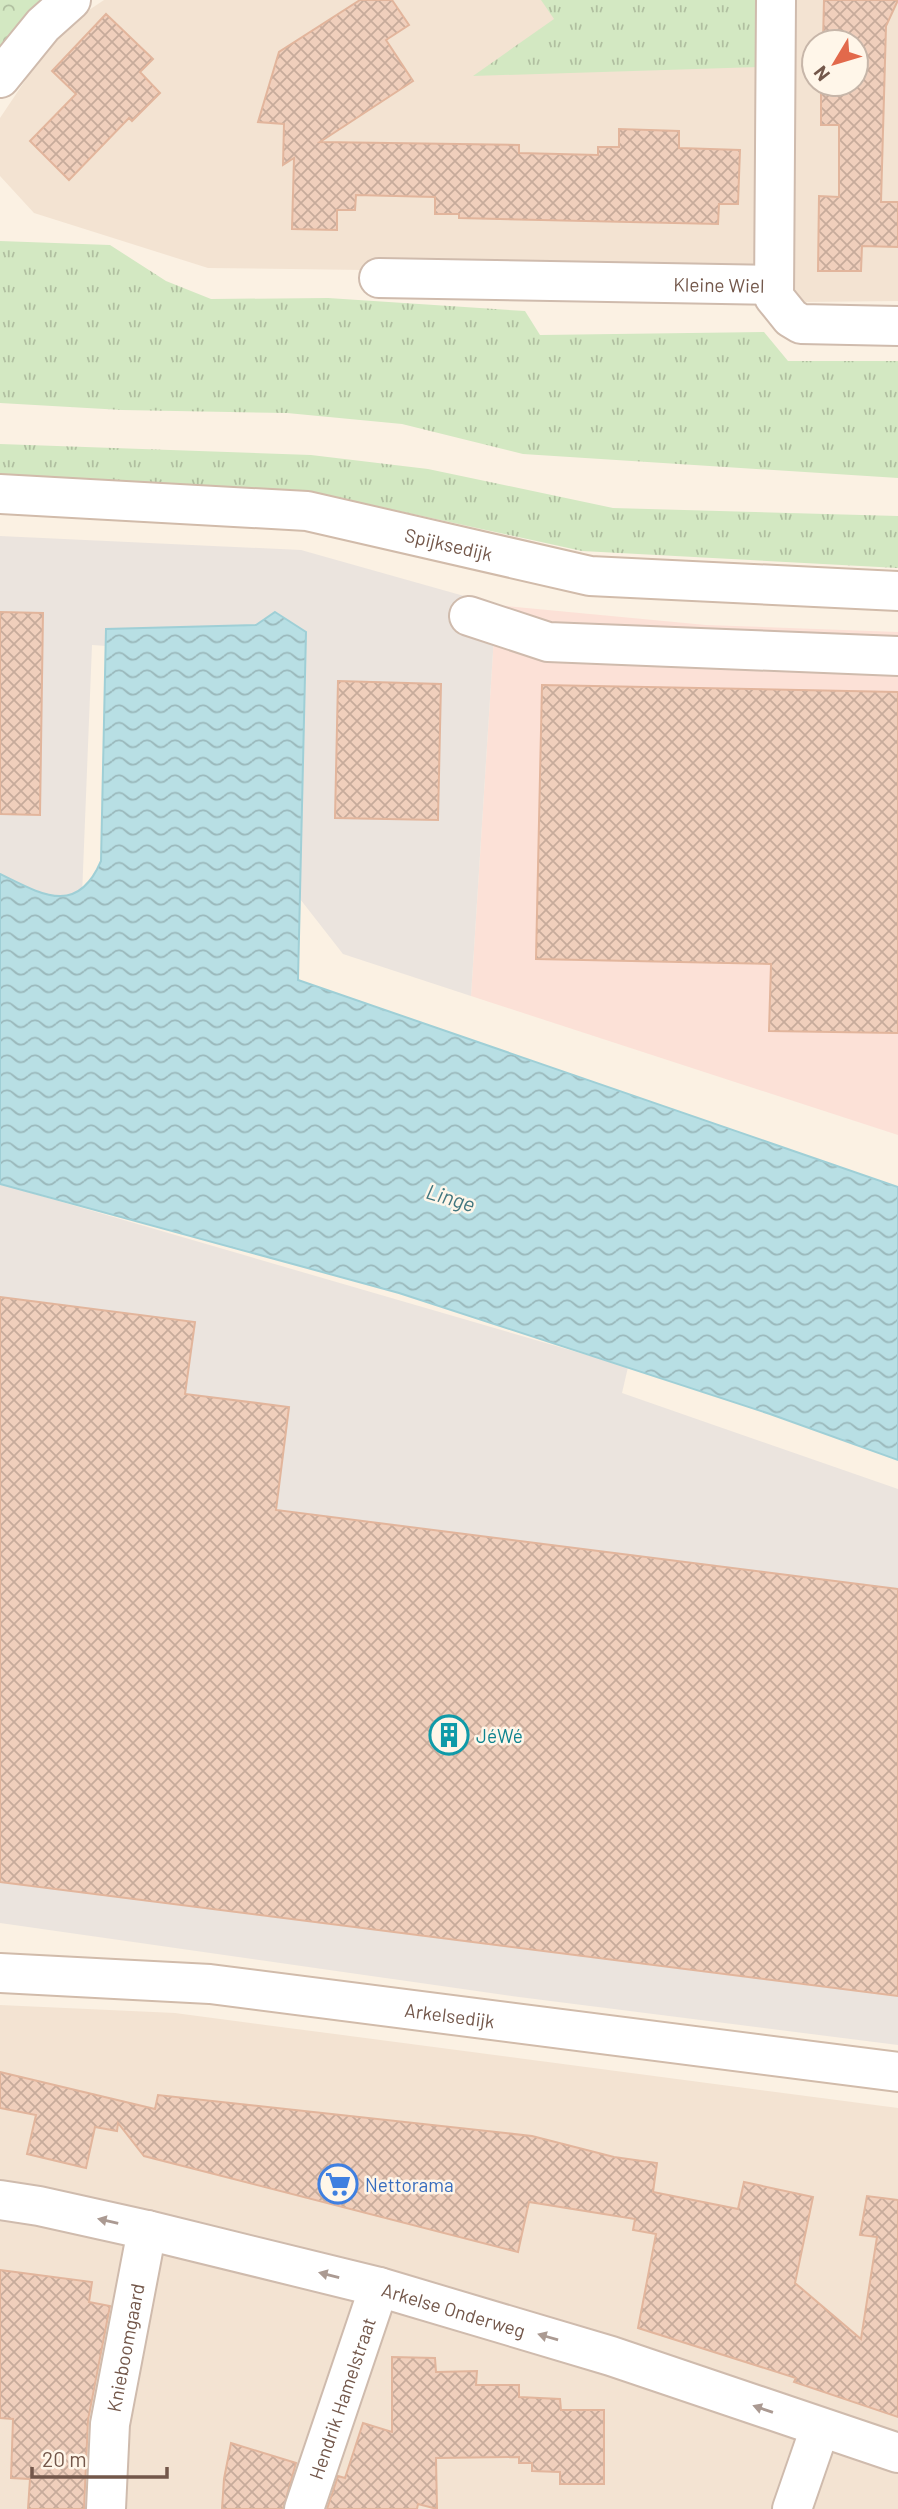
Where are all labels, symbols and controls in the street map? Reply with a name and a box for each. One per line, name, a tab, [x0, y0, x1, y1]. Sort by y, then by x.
north arrow	[800, 28, 870, 98]
text: N	[808, 62, 834, 86]
street label: Kleine Wiel	[673, 272, 765, 296]
street label: Spijksedijk	[403, 522, 495, 565]
water label: Linge	[424, 1178, 478, 1216]
building icon: JéWé	[428, 1714, 470, 1756]
place label: JéWé	[476, 1724, 523, 1747]
street label: Arkelsedijk	[403, 1997, 496, 2032]
supermarket icon: Nettorama	[317, 2163, 359, 2205]
place label: Nettorama	[365, 2173, 454, 2196]
one-way arrow	[97, 2216, 119, 2227]
one-way arrow	[318, 2269, 340, 2280]
street label: Arkelse Onderweg	[379, 2277, 528, 2341]
street label: Knieboomgaard	[101, 2281, 148, 2414]
street label: Hendrik Hamelstraat	[303, 2314, 379, 2482]
one-way arrow	[536, 2331, 558, 2342]
one-way arrow	[753, 2403, 774, 2414]
scale bar	[32, 2436, 166, 2480]
text: 20 m	[42, 2446, 87, 2471]

